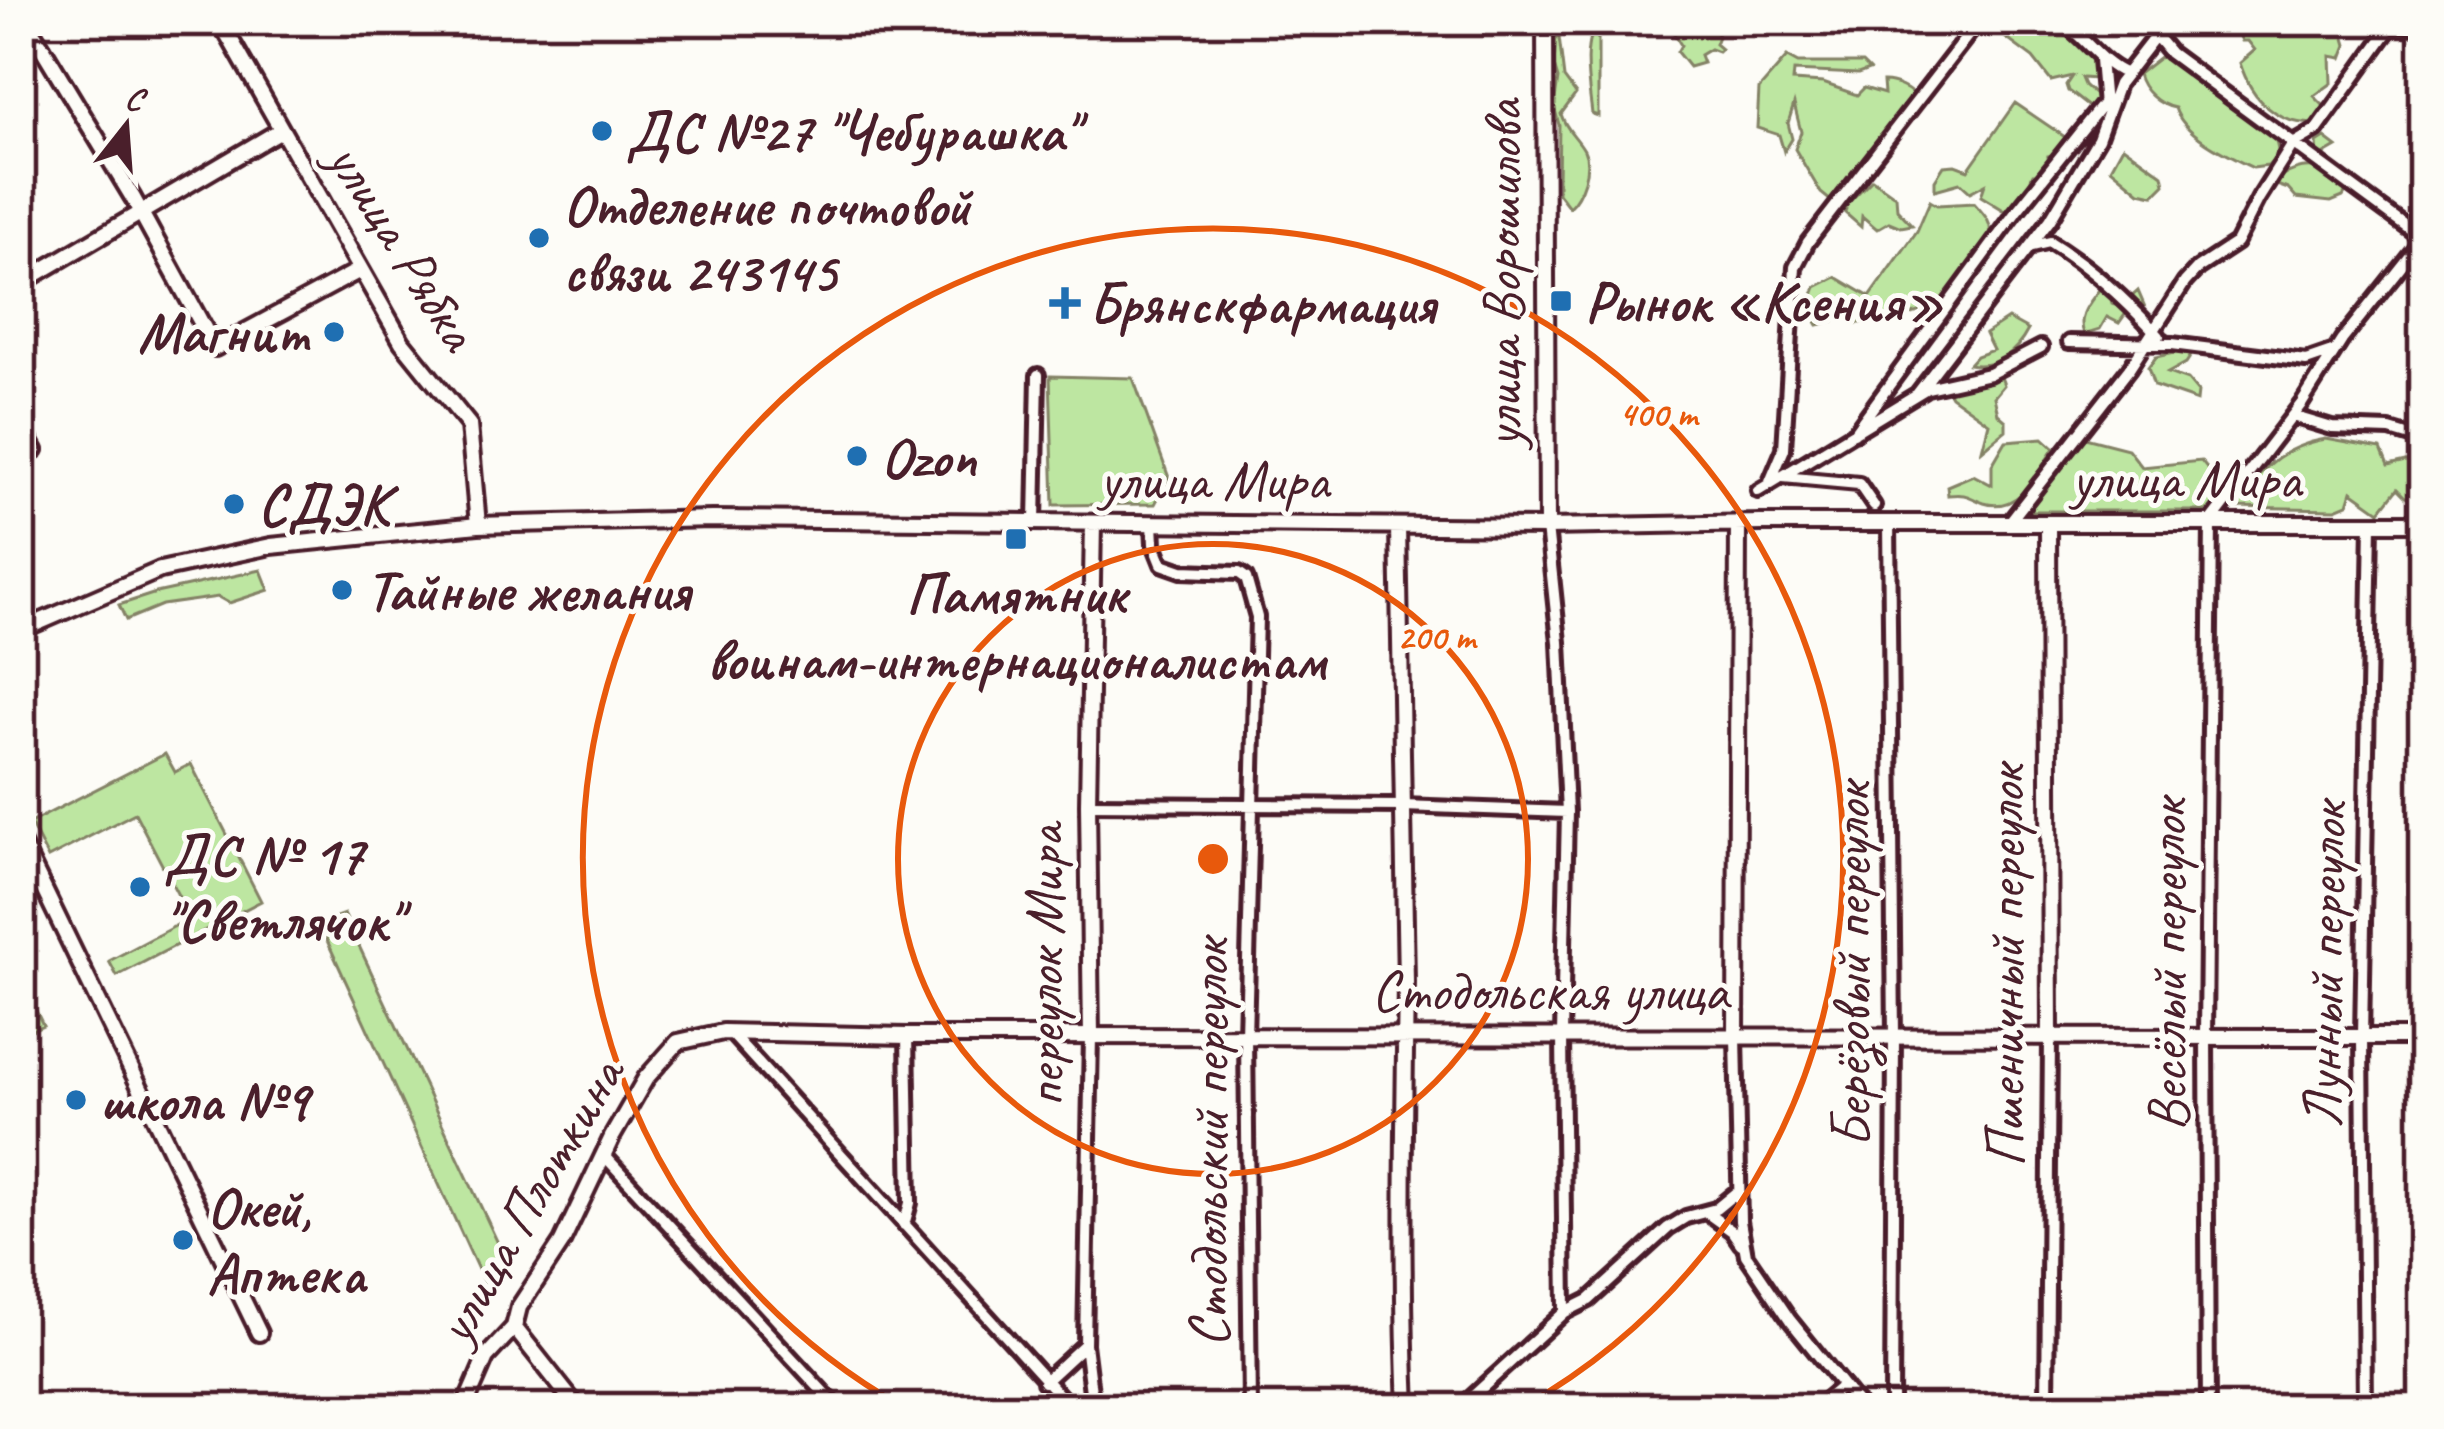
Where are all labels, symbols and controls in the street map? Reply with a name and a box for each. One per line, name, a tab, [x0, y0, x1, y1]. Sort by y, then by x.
north arrow	[66, 66, 186, 186]
text: С	[121, 76, 152, 122]
place label: ДС №27 "Чебурашка"	[626, 96, 1088, 168]
street label: улица Ворошилова	[1466, 97, 1538, 451]
marker: ДС №27 "Чебурашка"	[589, 118, 615, 144]
street label: улица Рябка	[310, 126, 497, 365]
place label: Отделение почтовой связи 243145	[563, 170, 974, 308]
marker: Отделение почтовой связи 243145	[526, 225, 552, 251]
place label: Рынок «Ксения»	[1585, 266, 1943, 338]
place label: Брянскфармация	[1089, 268, 1439, 340]
marker: Рынок «Ксения»	[1548, 288, 1574, 314]
marker: Брянскфармация	[1052, 290, 1078, 316]
place label: Магнит	[138, 297, 311, 369]
marker: Магнит	[321, 319, 347, 345]
text: 400 m	[1619, 391, 1700, 437]
place label: Ozon	[881, 421, 978, 493]
marker: Ozon	[844, 443, 870, 469]
street label: улица Мира	[2068, 443, 2304, 515]
street label: улица Мира	[1096, 444, 1332, 516]
place label: СДЭК	[258, 469, 400, 541]
marker: СДЭК	[221, 491, 247, 517]
marker: Памятник воинам‐интернационалистам	[1003, 526, 1029, 552]
place label: Тайные желания	[366, 555, 694, 627]
place label: Памятник воинам‐интернационалистам	[706, 558, 1330, 696]
marker: Тайные желания	[329, 577, 355, 603]
text: 200 m	[1397, 614, 1478, 660]
street label: Пшеничный переулок	[1969, 760, 2041, 1167]
street label: Берёзовый переулок	[1815, 777, 1887, 1148]
street label: Весёлый переулок	[2131, 794, 2203, 1131]
street label: Лунный переулок	[2285, 796, 2363, 1129]
place label: ДС № 17 "Светлячок"	[164, 819, 412, 957]
street label: переулок Мира	[1008, 820, 1080, 1107]
centre of rings	[1192, 838, 1234, 880]
marker: ДС № 17 "Светлячок"	[127, 874, 153, 900]
street label: Стодольский переулок	[1173, 934, 1245, 1347]
street label: Стодольская улица	[1372, 955, 1733, 1027]
street label: улица Плоткина	[417, 1041, 642, 1359]
place label: школа №9	[100, 1065, 314, 1137]
marker: школа №9	[63, 1087, 89, 1113]
place label: Окей, Аптека	[207, 1172, 369, 1310]
marker: Окей, Аптека	[170, 1227, 196, 1253]

